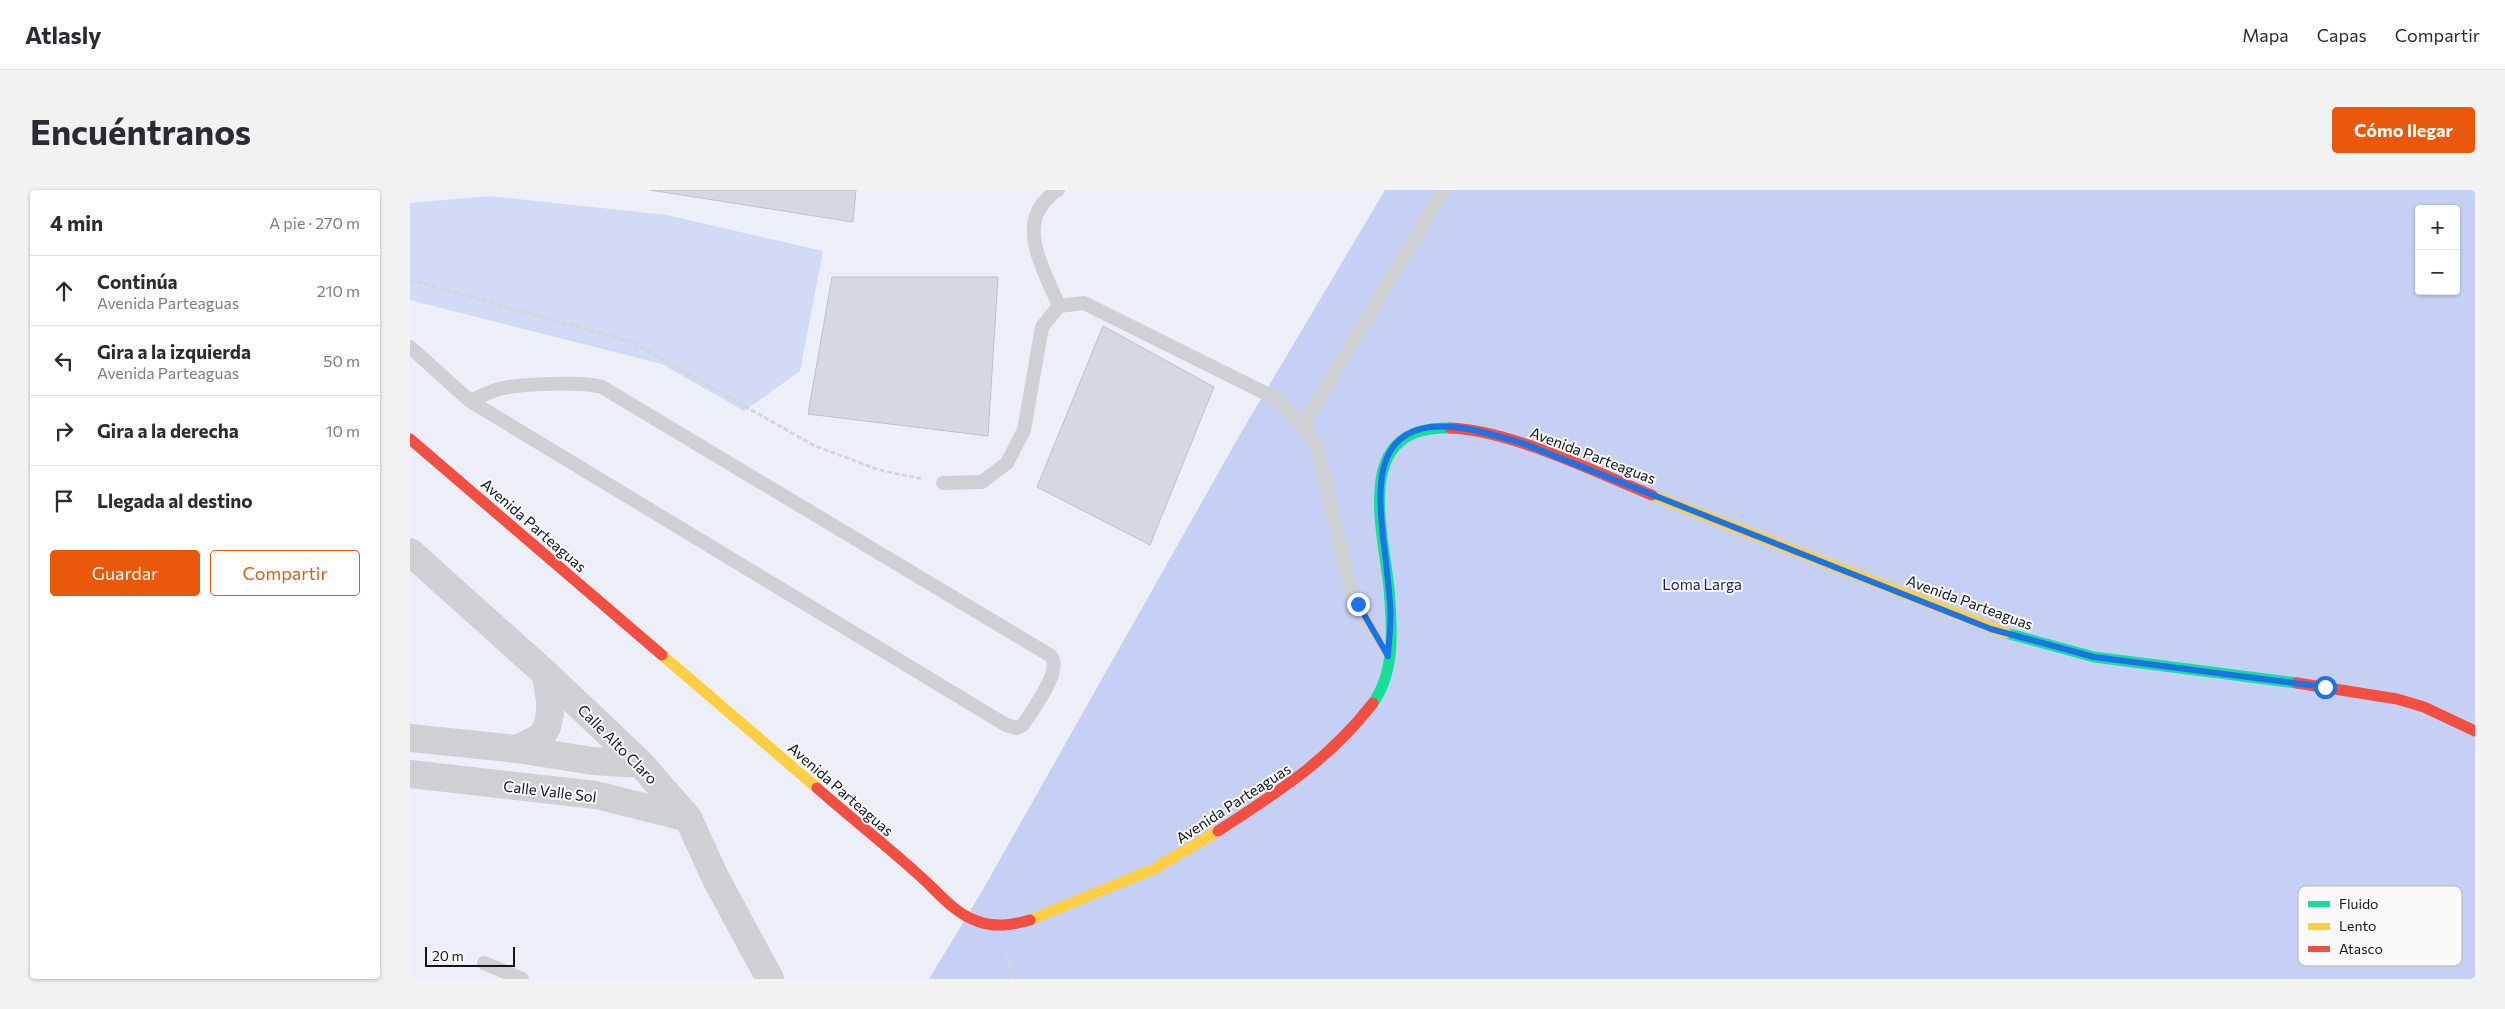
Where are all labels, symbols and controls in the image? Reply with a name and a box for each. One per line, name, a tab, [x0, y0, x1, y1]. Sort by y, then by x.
text: Atlasly	[25, 20, 102, 49]
text: Mapa	[2242, 24, 2289, 46]
text: Capas	[2317, 24, 2367, 46]
text: Compartir	[2395, 24, 2480, 46]
button: Cómo llegar	[2332, 107, 2475, 153]
text: Encuéntranos	[30, 109, 251, 152]
map controls	[2415, 205, 2460, 295]
button: +	[2415, 205, 2460, 250]
text: 4 min	[50, 210, 103, 235]
text: A pie · 270 m	[269, 213, 360, 232]
button: −	[2415, 250, 2460, 295]
text: Continúa	[97, 270, 178, 293]
icon: ahead	[50, 277, 78, 305]
text: 210 m	[317, 281, 360, 300]
text: Avenida Parteaguas	[97, 293, 239, 312]
text: Gira a la izquierda	[97, 340, 251, 363]
icon: left	[50, 347, 78, 375]
text: 50 m	[323, 351, 360, 370]
text: Avenida Parteaguas	[97, 363, 239, 382]
icon: right	[50, 417, 78, 445]
text: Gira a la derecha	[97, 419, 239, 442]
text: 10 m	[326, 421, 360, 440]
street label: Avenida Parteaguas	[1528, 423, 1659, 487]
street label: Avenida Parteaguas	[478, 475, 590, 576]
icon: arrive	[50, 487, 78, 515]
text: Llegada al destino	[97, 489, 253, 512]
button: Guardar	[50, 550, 200, 596]
button: Compartir	[210, 550, 360, 596]
street label: Avenida Parteaguas	[1904, 571, 2036, 633]
park label: Loma Larga	[1662, 575, 1742, 593]
route end	[1347, 593, 1370, 616]
route start	[2314, 676, 2337, 699]
street label: Calle Alto Claro	[574, 700, 662, 788]
street label: Avenida Parteaguas	[785, 739, 897, 840]
street label: Avenida Parteaguas	[1172, 759, 1294, 847]
street label: Calle Valle Sol	[502, 776, 598, 806]
legend	[2298, 886, 2462, 966]
text: Fluido	[2339, 895, 2378, 912]
text: Lento	[2339, 917, 2376, 934]
text: Atasco	[2339, 940, 2383, 957]
scale bar	[425, 944, 515, 967]
text: 20 m	[432, 947, 464, 964]

